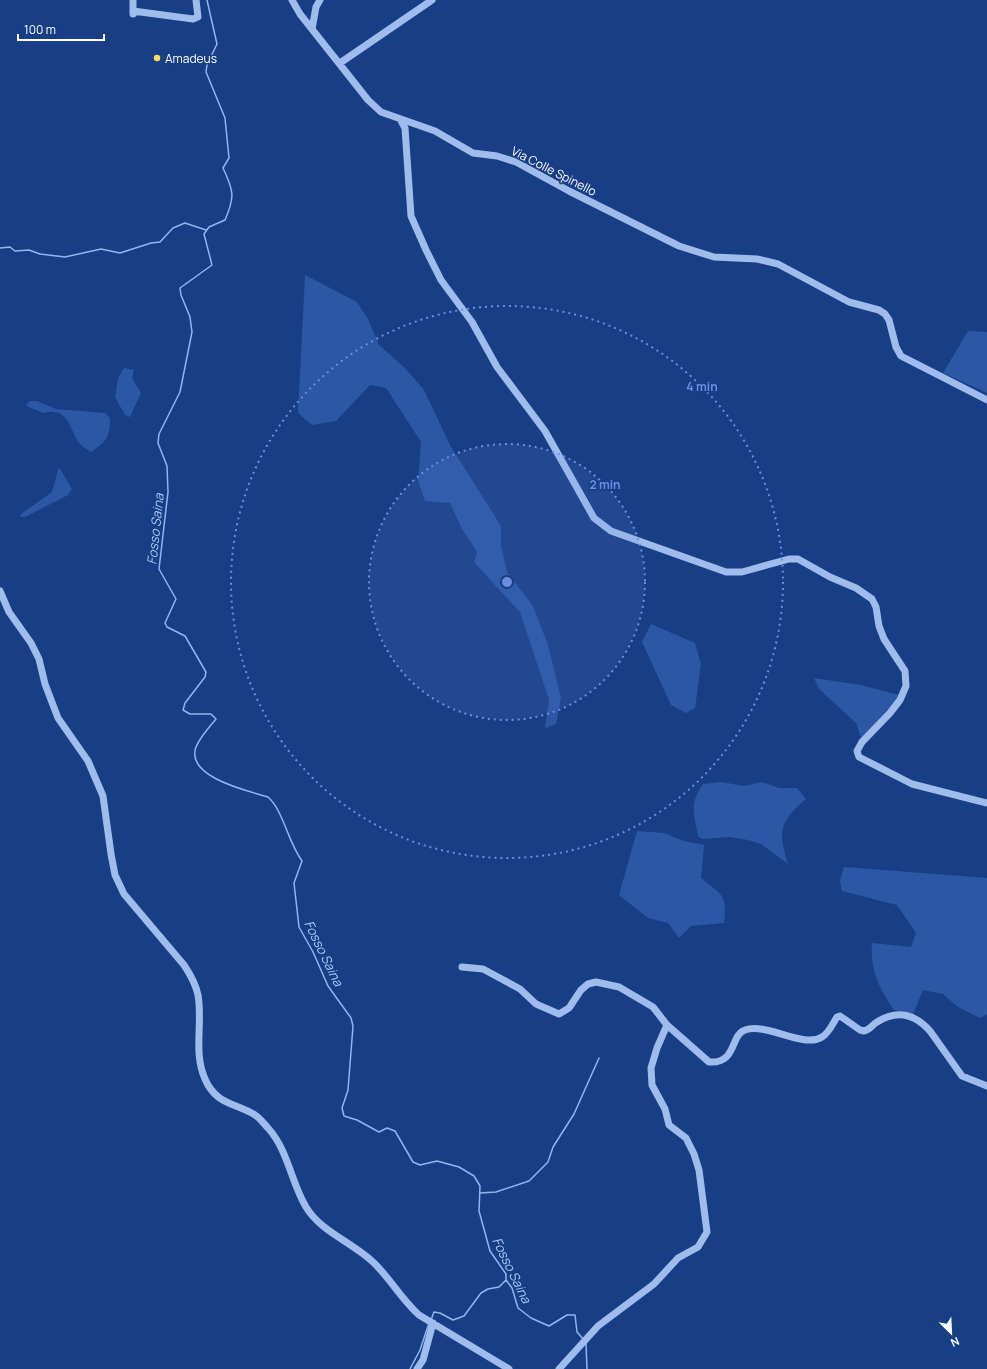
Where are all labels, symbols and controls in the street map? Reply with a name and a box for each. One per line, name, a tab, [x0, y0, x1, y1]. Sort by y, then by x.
scale bar	[18, 16, 104, 42]
text: 100 m	[24, 21, 56, 38]
place label: Amadeus	[165, 50, 217, 67]
marker: Amadeus	[152, 53, 162, 63]
street label: Via Colle Spinello	[508, 142, 600, 200]
text: 4 min	[686, 378, 718, 395]
text: 2 min	[589, 476, 621, 493]
water label: Fosso Saina	[142, 492, 168, 565]
centre of rings	[500, 575, 514, 589]
water label: Fosso Saina	[300, 917, 348, 990]
water label: Fosso Saina	[488, 1234, 536, 1307]
north arrow	[931, 1313, 971, 1353]
text: N	[949, 1334, 962, 1351]

